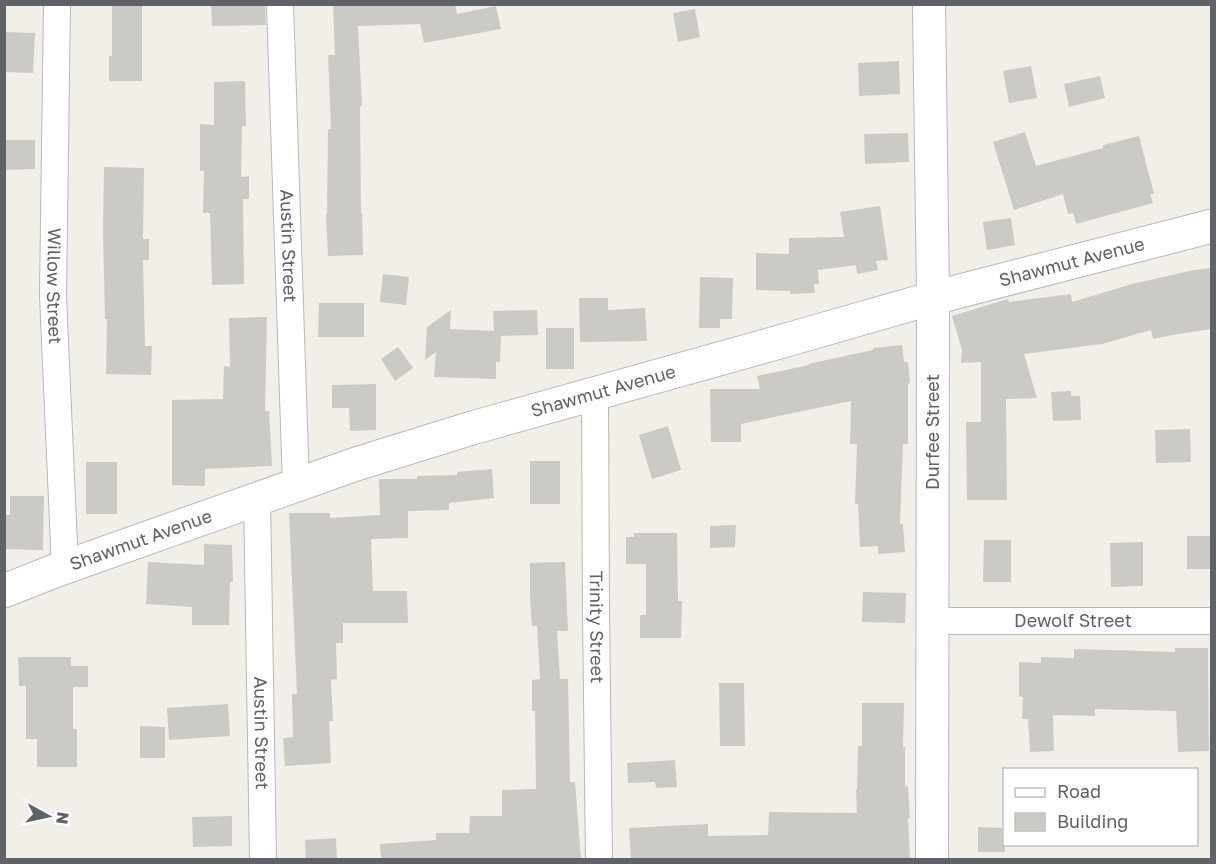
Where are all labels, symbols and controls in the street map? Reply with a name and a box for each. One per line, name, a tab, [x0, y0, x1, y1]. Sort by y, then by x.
street label: Austin Street	[276, 189, 302, 303]
street label: Willow Street	[43, 228, 67, 345]
street label: Shawmut Avenue	[996, 232, 1147, 291]
street label: Shawmut Avenue	[528, 360, 678, 421]
street label: Durfee Street	[921, 374, 943, 490]
street label: Shawmut Avenue	[66, 504, 215, 575]
street label: Trinity Street	[586, 571, 609, 684]
street label: Dewolf Street	[1014, 609, 1132, 631]
street label: Austin Street	[250, 676, 274, 790]
legend	[1003, 768, 1198, 846]
text: Road	[1057, 780, 1101, 802]
north arrow	[18, 786, 78, 846]
text: Building	[1057, 810, 1128, 832]
text: N	[52, 811, 74, 826]

